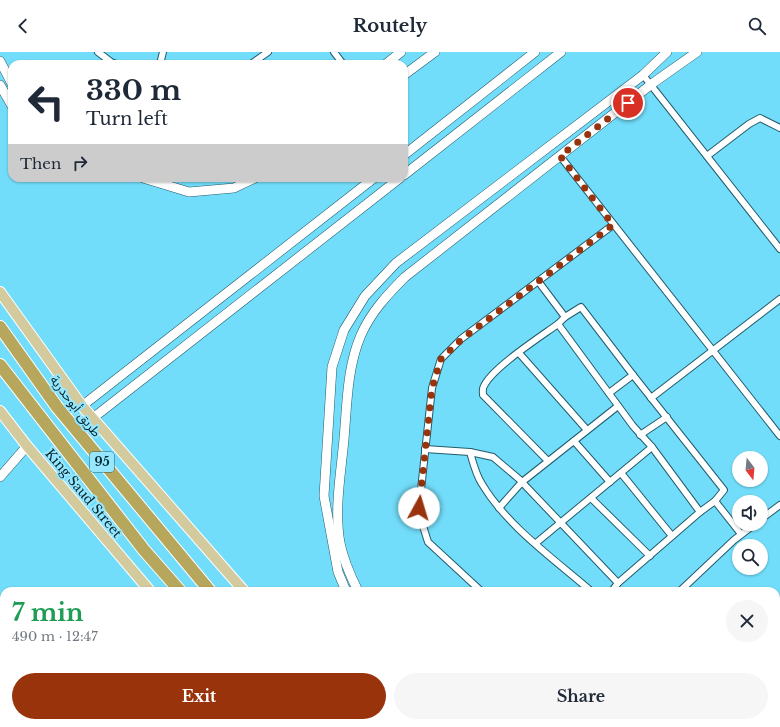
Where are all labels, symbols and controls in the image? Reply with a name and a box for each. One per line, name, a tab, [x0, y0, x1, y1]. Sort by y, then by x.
icon: back	[12, 15, 34, 37]
text: Routely	[353, 15, 427, 37]
icon: search	[746, 15, 768, 37]
text: 330 m	[86, 73, 181, 108]
icon: left	[20, 76, 72, 128]
pin	[611, 86, 645, 120]
icon: arrive	[617, 92, 639, 114]
text: Turn left	[86, 108, 168, 130]
icon: right	[69, 152, 91, 174]
text: Then	[20, 154, 61, 173]
street label: طريق أبوحدرية	[46, 372, 105, 441]
street label: King Saud Street	[41, 445, 126, 541]
north arrow	[732, 451, 768, 487]
map controls	[732, 451, 768, 575]
road number: 95	[90, 452, 114, 472]
position arrow	[398, 487, 440, 529]
button: sound	[732, 495, 768, 531]
button: search	[732, 539, 768, 575]
text: 7 min	[12, 598, 83, 627]
button: close	[726, 600, 768, 642]
text: 490 m · 12:47	[12, 628, 98, 645]
button: Exit	[12, 673, 386, 719]
button: Share	[394, 673, 768, 719]

